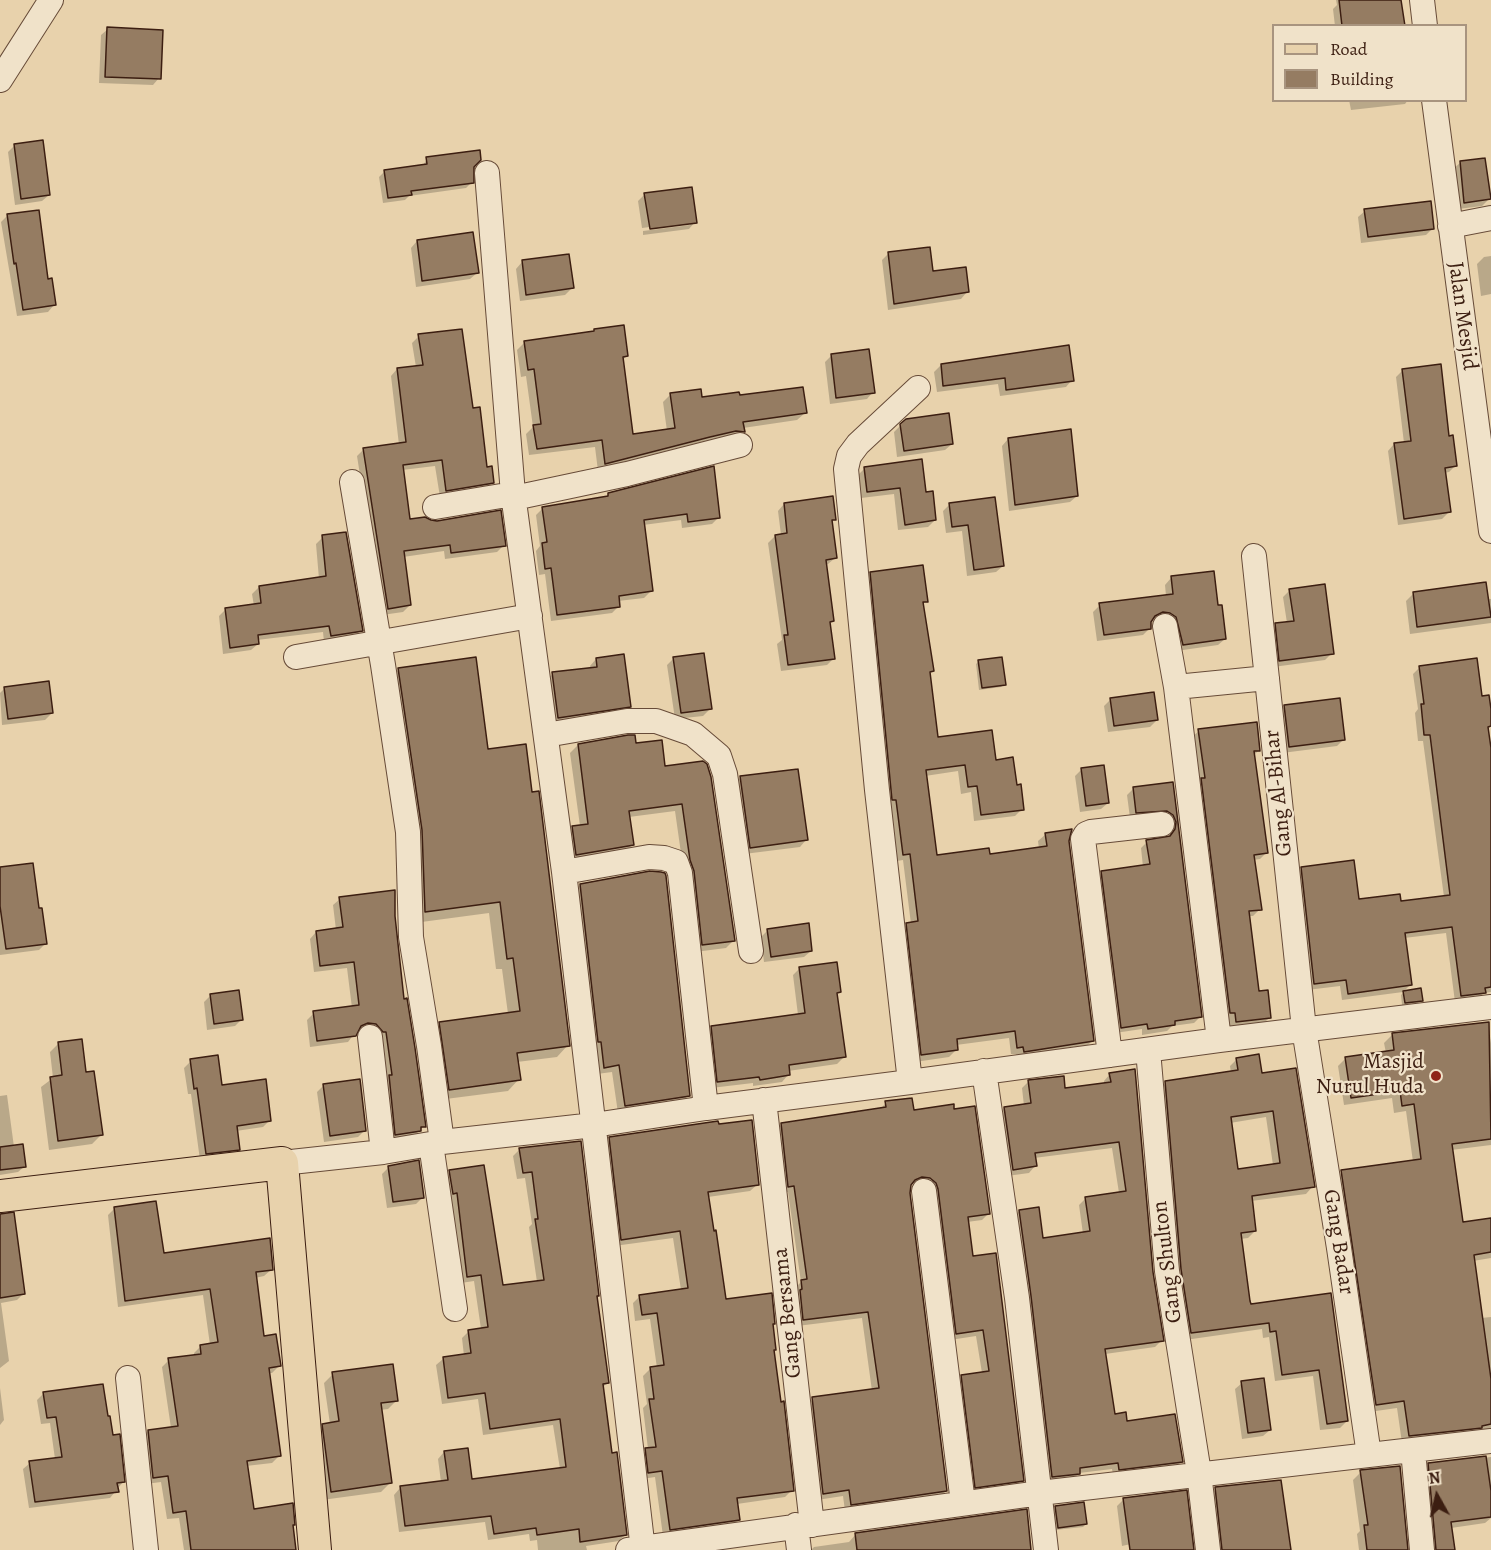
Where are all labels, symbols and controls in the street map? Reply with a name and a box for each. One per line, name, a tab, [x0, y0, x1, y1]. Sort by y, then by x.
legend	[1272, 24, 1467, 102]
text: Road	[1330, 37, 1367, 61]
text: Building	[1330, 67, 1394, 91]
street label: Jalan Mesjid	[1441, 260, 1483, 372]
street label: Gang Al-Bihar	[1259, 728, 1299, 858]
place label: Masjid Nurul Huda	[1316, 1050, 1424, 1102]
marker: Masjid Nurul Huda	[1429, 1069, 1443, 1083]
street label: Gang Badar	[1317, 1188, 1359, 1296]
street label: Gang Shulton	[1147, 1199, 1189, 1325]
street label: Gang Bersama	[768, 1246, 808, 1380]
north arrow	[1407, 1466, 1467, 1526]
text: N	[1427, 1466, 1442, 1490]

